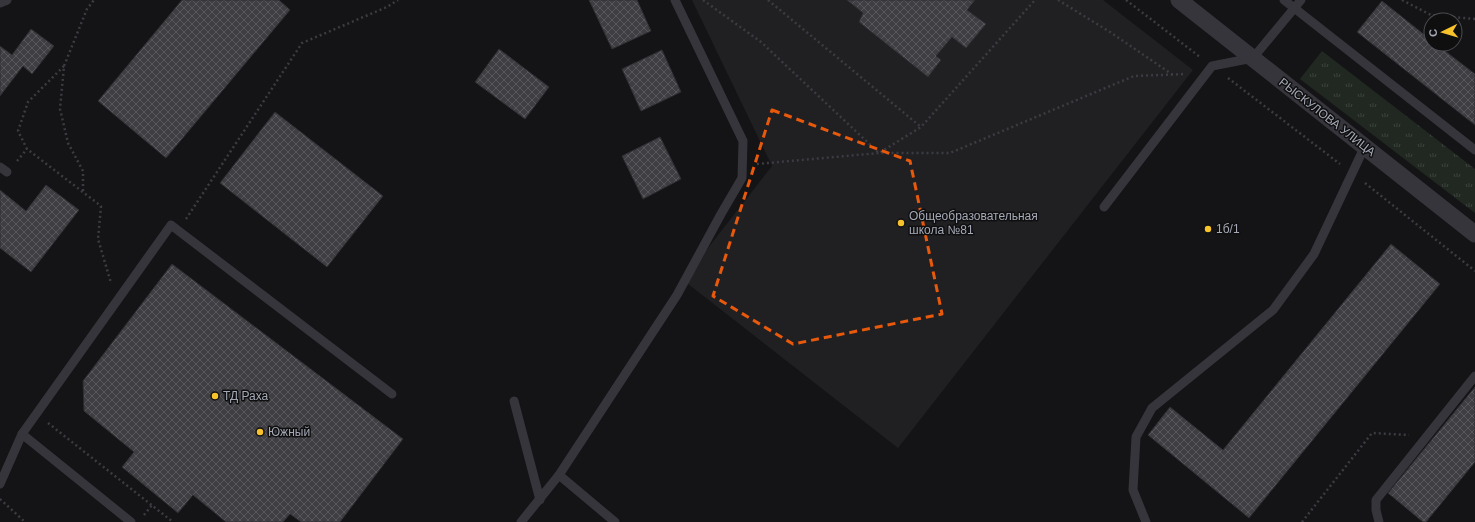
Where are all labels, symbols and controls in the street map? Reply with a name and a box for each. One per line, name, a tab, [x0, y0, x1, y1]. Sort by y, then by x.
north arrow	[1423, 12, 1463, 52]
text: С	[1427, 28, 1439, 37]
street label: РЫСКУЛОВА УЛИЦА	[1276, 75, 1378, 159]
place label: Общеобразовательная школа №81	[909, 209, 1038, 237]
marker: Общеобразовательная школа №81	[896, 218, 906, 228]
place label: 1б/1	[1216, 222, 1240, 236]
marker: 1б/1	[1203, 224, 1213, 234]
place label: ТД Раха	[223, 389, 269, 403]
marker: ТД Раха	[210, 391, 220, 401]
place label: Южный	[268, 425, 310, 439]
marker: Южный	[255, 427, 265, 437]

